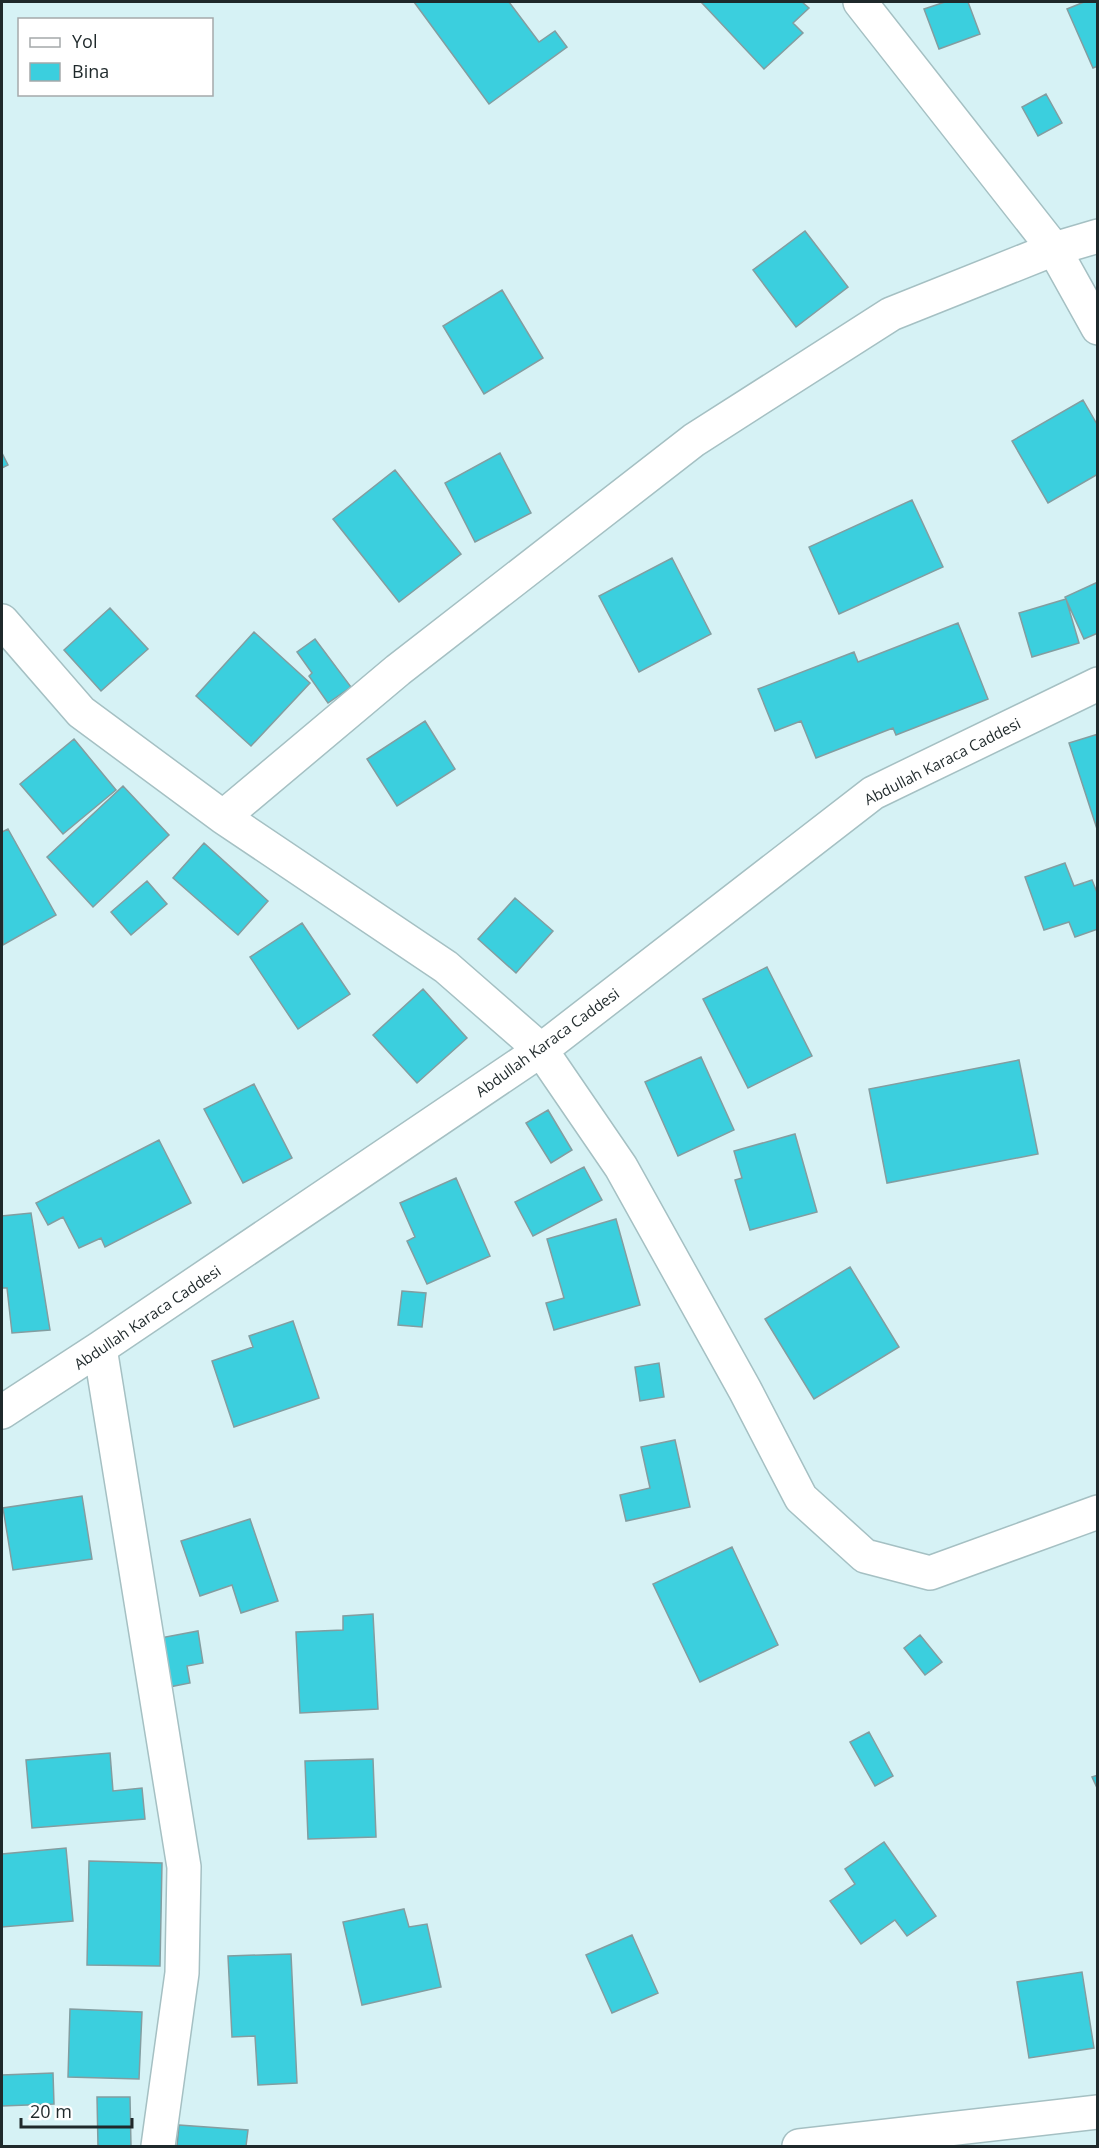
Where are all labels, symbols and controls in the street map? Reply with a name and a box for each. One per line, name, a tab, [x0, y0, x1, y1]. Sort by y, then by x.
legend	[18, 18, 213, 96]
text: Yol	[72, 29, 97, 53]
text: Bina	[72, 59, 109, 83]
street label: Abdullah Karaca Caddesi	[860, 713, 1024, 809]
street label: Abdullah Karaca Caddesi	[471, 983, 623, 1101]
street label: Abdullah Karaca Caddesi	[70, 1260, 224, 1374]
scale bar	[21, 2091, 132, 2129]
text: 20 m	[30, 2099, 72, 2123]

